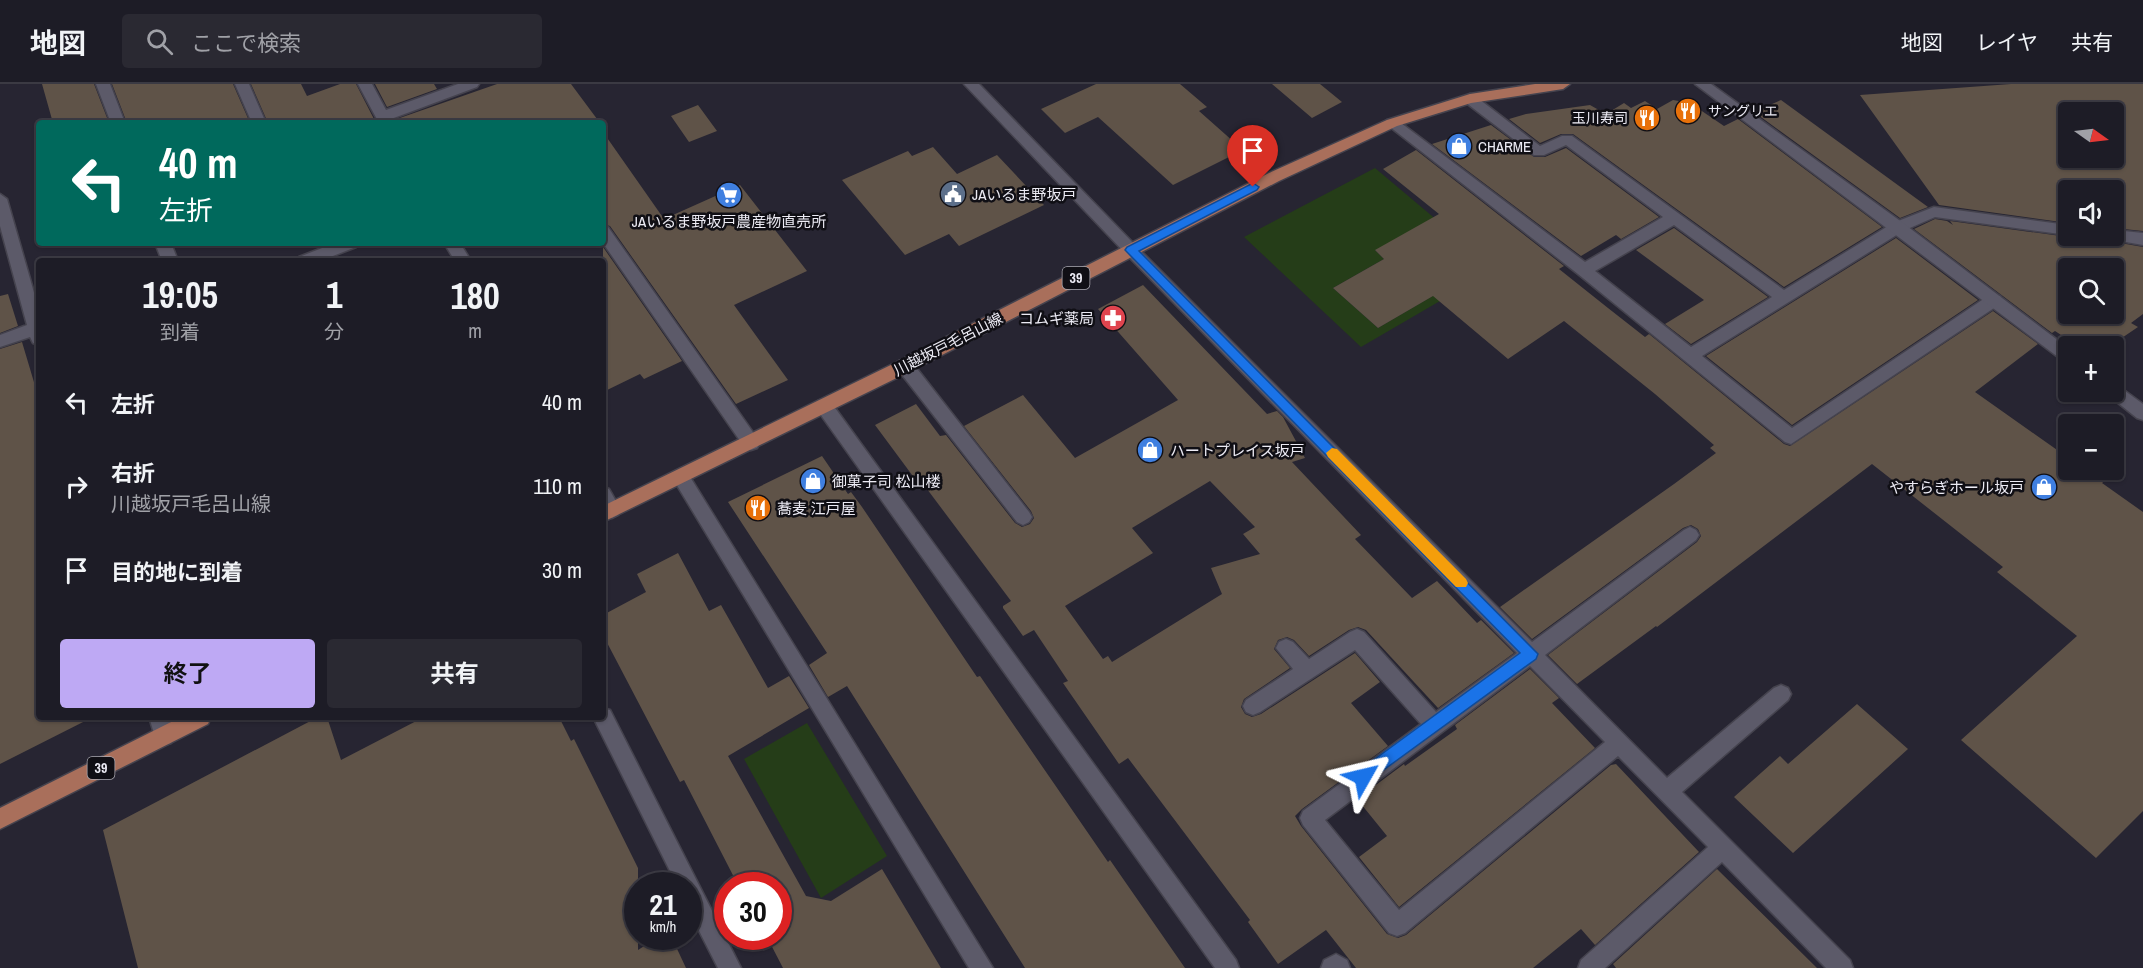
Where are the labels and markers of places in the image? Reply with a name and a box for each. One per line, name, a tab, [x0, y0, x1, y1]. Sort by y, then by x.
restaurant icon: サングリエ	[1673, 96, 1703, 126]
place label: サングリエ	[1708, 102, 1778, 120]
restaurant icon: 玉川寿司	[1632, 103, 1662, 133]
place label: 玉川寿司	[1572, 109, 1628, 127]
pin	[1227, 125, 1278, 187]
shop icon: CHARME	[1444, 131, 1474, 161]
place label: CHARME	[1478, 136, 1531, 157]
public building icon: JAいるま野坂戸	[938, 179, 968, 209]
supermarket icon: JAいるま野坂戸農産物直売所	[714, 180, 744, 210]
place label: JAいるま野坂戸	[972, 184, 1076, 205]
place label: JAいるま野坂戸農産物直売所	[632, 211, 826, 232]
pharmacy icon: コムギ薬局	[1098, 303, 1128, 333]
place label: コムギ薬局	[1019, 308, 1094, 329]
shop icon: ハートプレイス坂戸	[1135, 435, 1165, 465]
place label: ハートプレイス坂戸	[1170, 440, 1305, 461]
shop icon: 御菓子司 松山楼	[798, 466, 828, 496]
place label: 御菓子司 松山楼	[832, 471, 940, 492]
shop icon: やすらぎホール坂戸	[2029, 472, 2059, 502]
place label: やすらぎホール坂戸	[1889, 477, 2024, 498]
restaurant icon: 蕎麦 江戸屋	[743, 493, 773, 523]
place label: 蕎麦 江戸屋	[777, 498, 855, 519]

